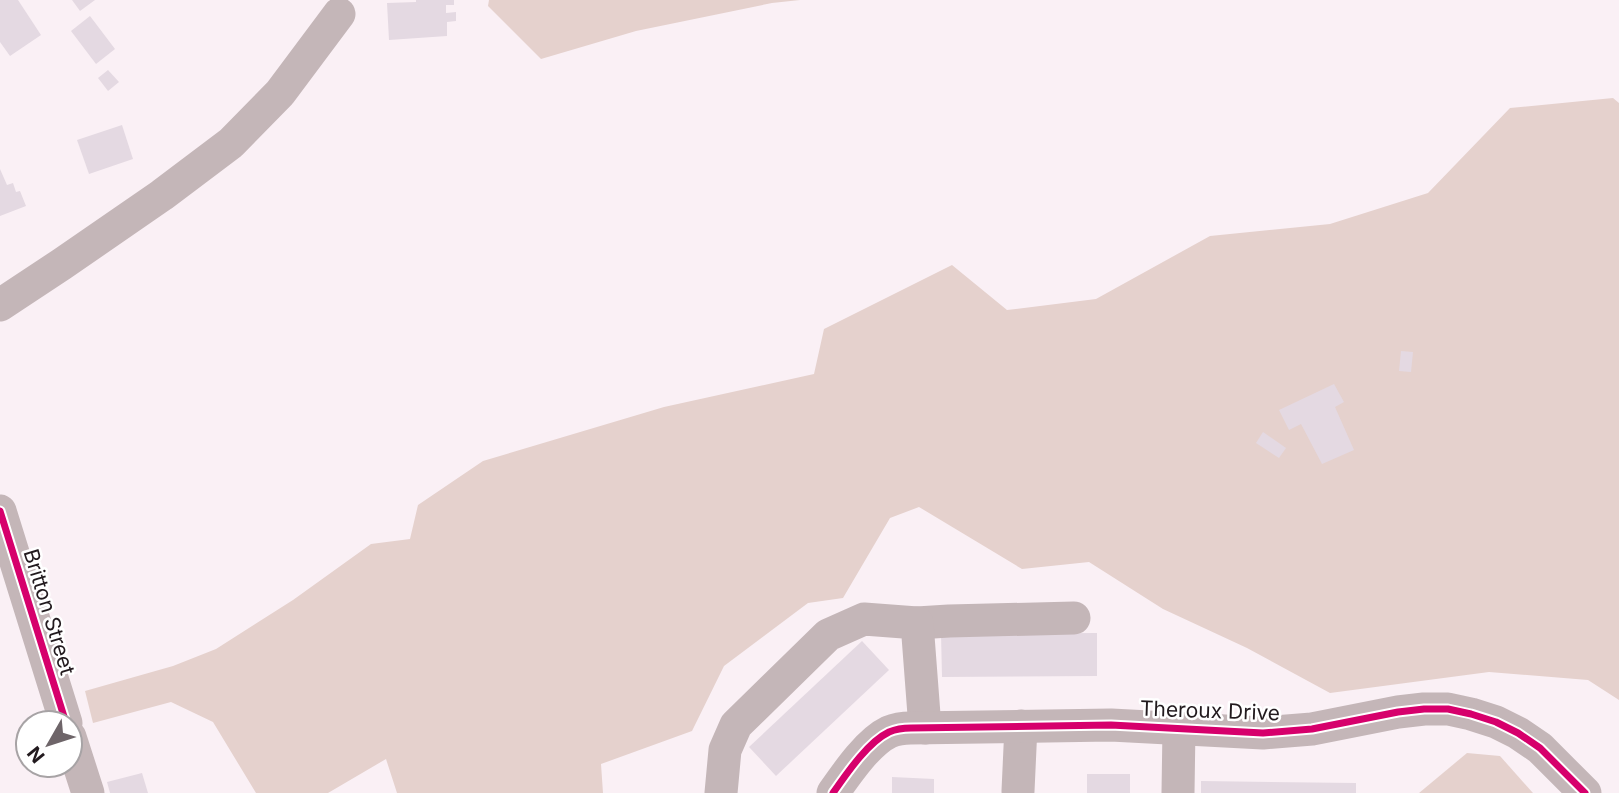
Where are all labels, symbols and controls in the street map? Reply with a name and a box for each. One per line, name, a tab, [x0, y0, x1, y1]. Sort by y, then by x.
street label: Britton Street	[18, 546, 81, 678]
street label: Theroux Drive	[1139, 696, 1281, 725]
north arrow	[14, 709, 84, 779]
text: N	[23, 742, 50, 767]

